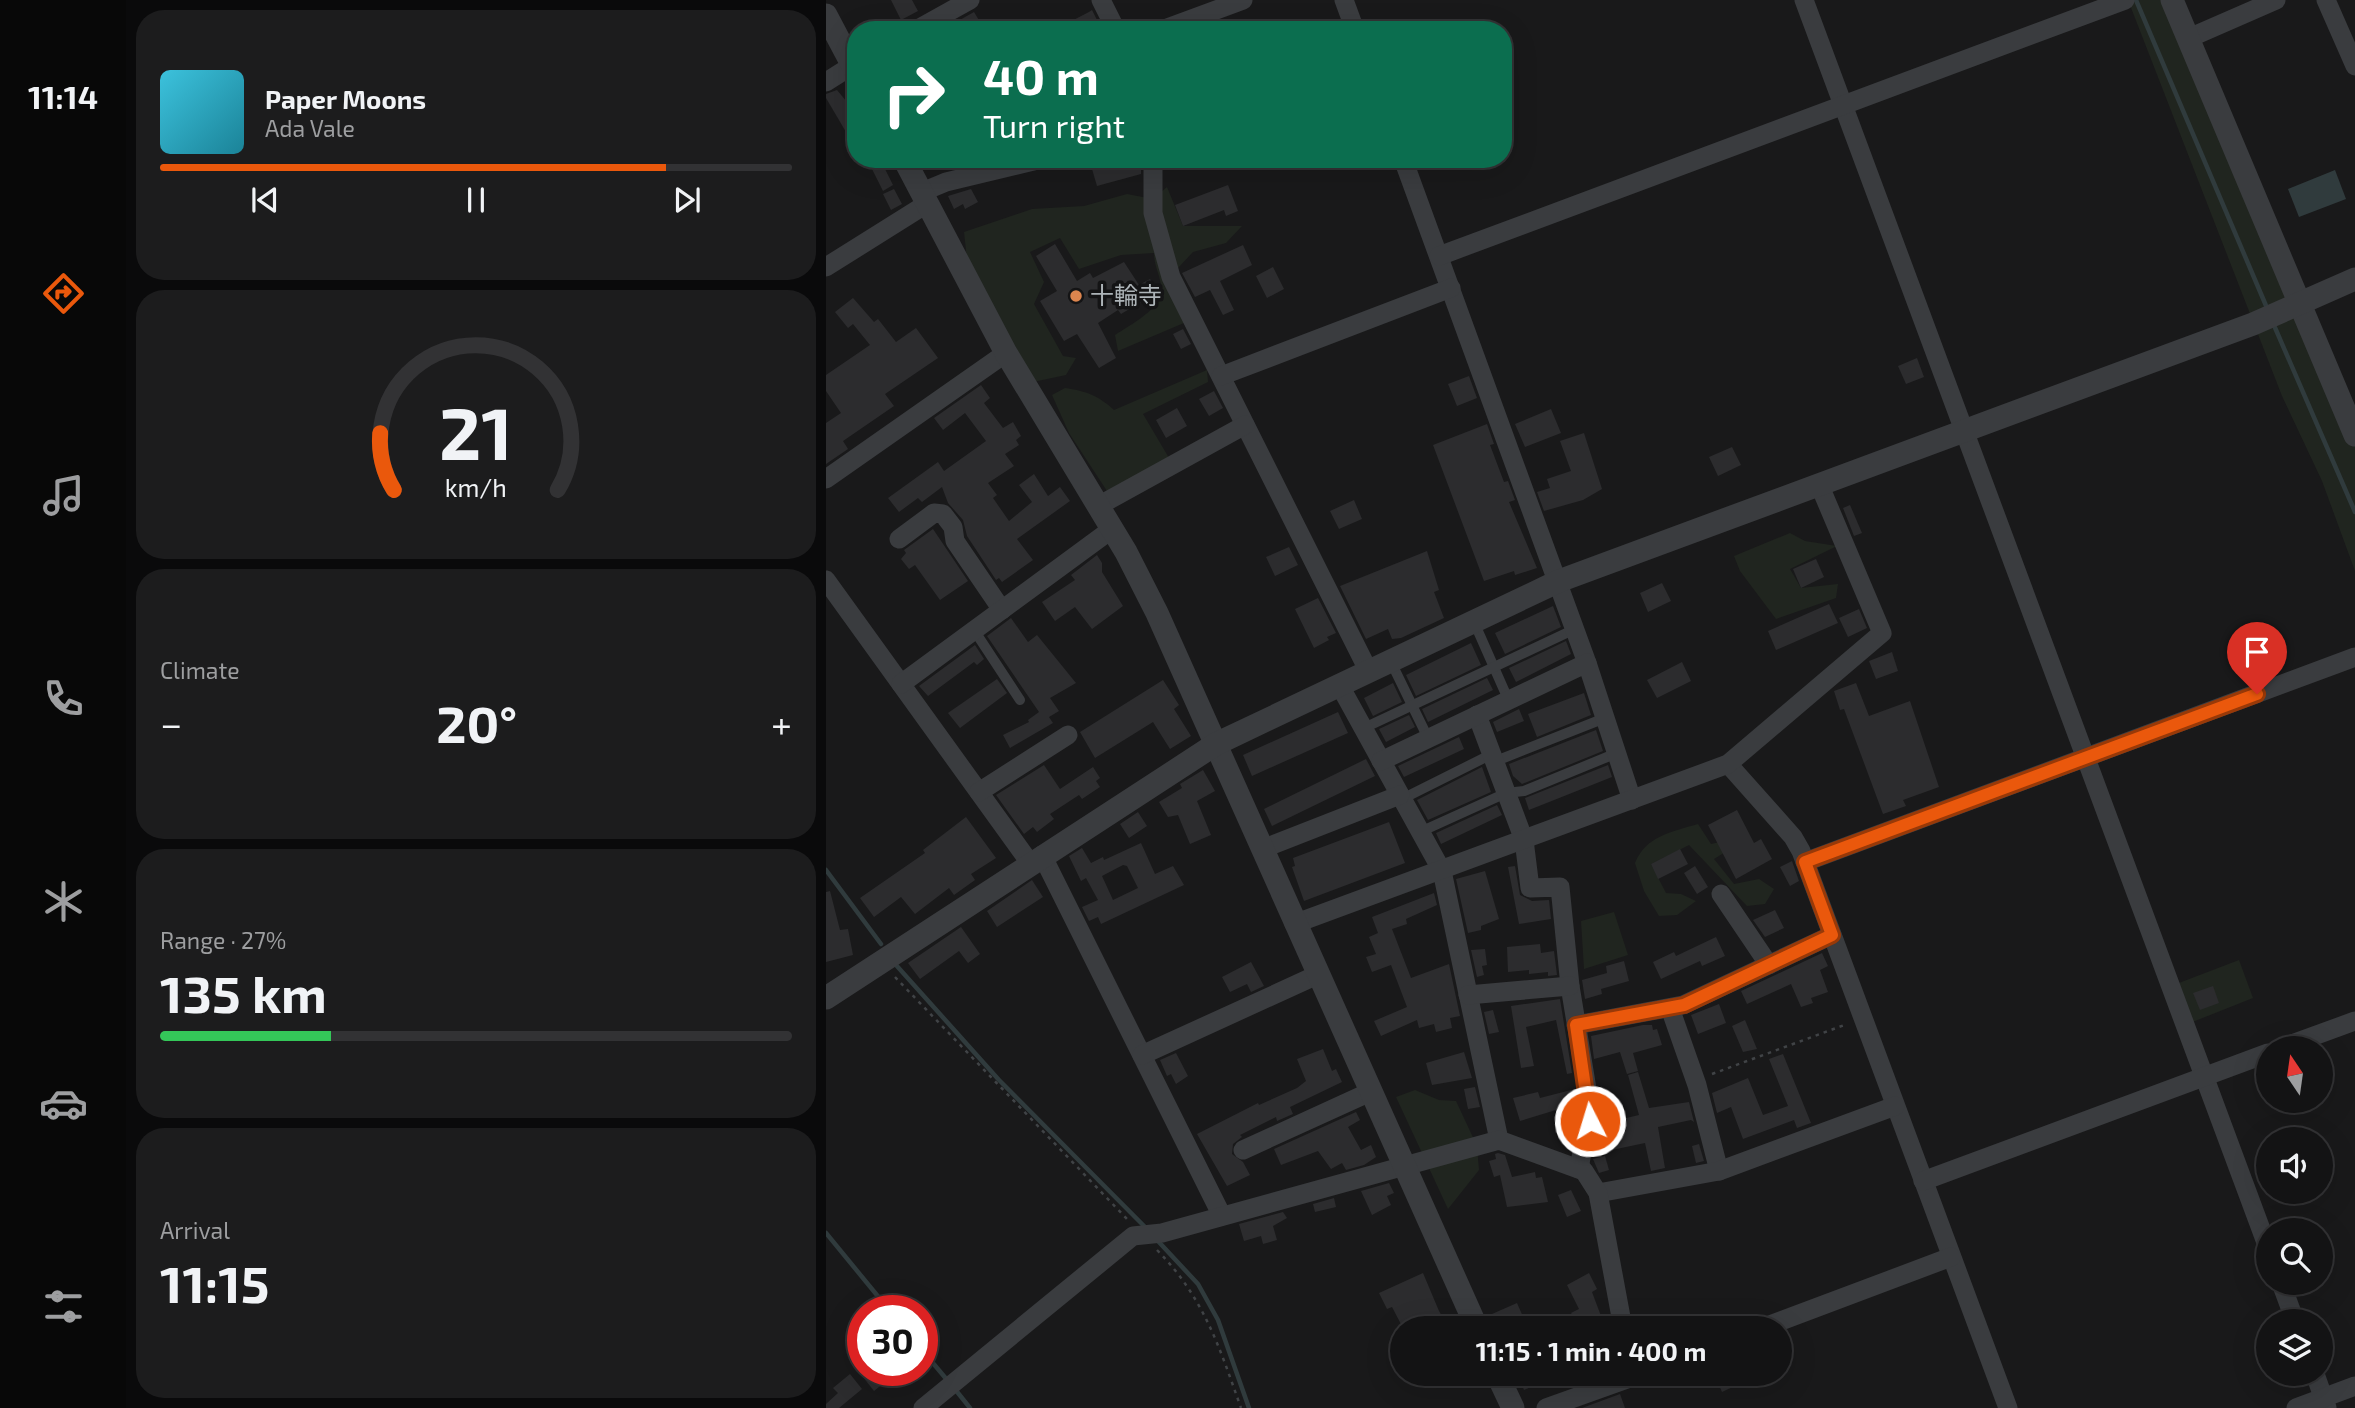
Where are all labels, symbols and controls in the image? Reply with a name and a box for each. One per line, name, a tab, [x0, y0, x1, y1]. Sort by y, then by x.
text: 40 m	[983, 46, 1099, 105]
icon: right	[868, 49, 959, 140]
text: 11:14	[28, 77, 98, 115]
text: Paper Moons	[265, 83, 426, 114]
text: Turn right	[983, 106, 1125, 144]
text: Ada Vale	[265, 114, 355, 142]
icon: previous	[246, 181, 284, 219]
icon: pause	[457, 181, 495, 219]
icon: next	[668, 181, 706, 219]
icon: directions	[39, 269, 88, 318]
place label: 十輪寺	[1090, 280, 1162, 309]
marker: 十輪寺	[1068, 288, 1084, 304]
text: 21	[439, 388, 513, 476]
icon: music	[39, 471, 88, 520]
text: km/h	[445, 472, 507, 502]
pin	[2227, 622, 2287, 694]
icon: arrive	[2238, 633, 2276, 671]
text: Climate	[160, 656, 240, 684]
icon: phone	[39, 674, 88, 723]
text: 20°	[436, 691, 517, 753]
text: −	[160, 700, 182, 746]
text: +	[771, 700, 792, 746]
icon: climate	[39, 877, 88, 926]
text: Range · 27%	[160, 926, 286, 954]
text: 135 km	[160, 961, 327, 1023]
north arrow	[2256, 1036, 2333, 1113]
map controls	[2256, 1036, 2333, 1386]
icon: car	[39, 1079, 88, 1128]
position arrow	[1553, 1084, 1627, 1158]
button: sound	[2256, 1127, 2333, 1204]
text: Arrival	[160, 1216, 230, 1244]
button: search	[2256, 1218, 2333, 1295]
text: 11:15	[160, 1251, 269, 1313]
icon: filters	[39, 1282, 88, 1331]
speed limit sign: 30	[847, 1295, 938, 1386]
button: layers	[2256, 1309, 2333, 1386]
text: 11:15 · 1 min · 400 m	[1476, 1335, 1706, 1366]

